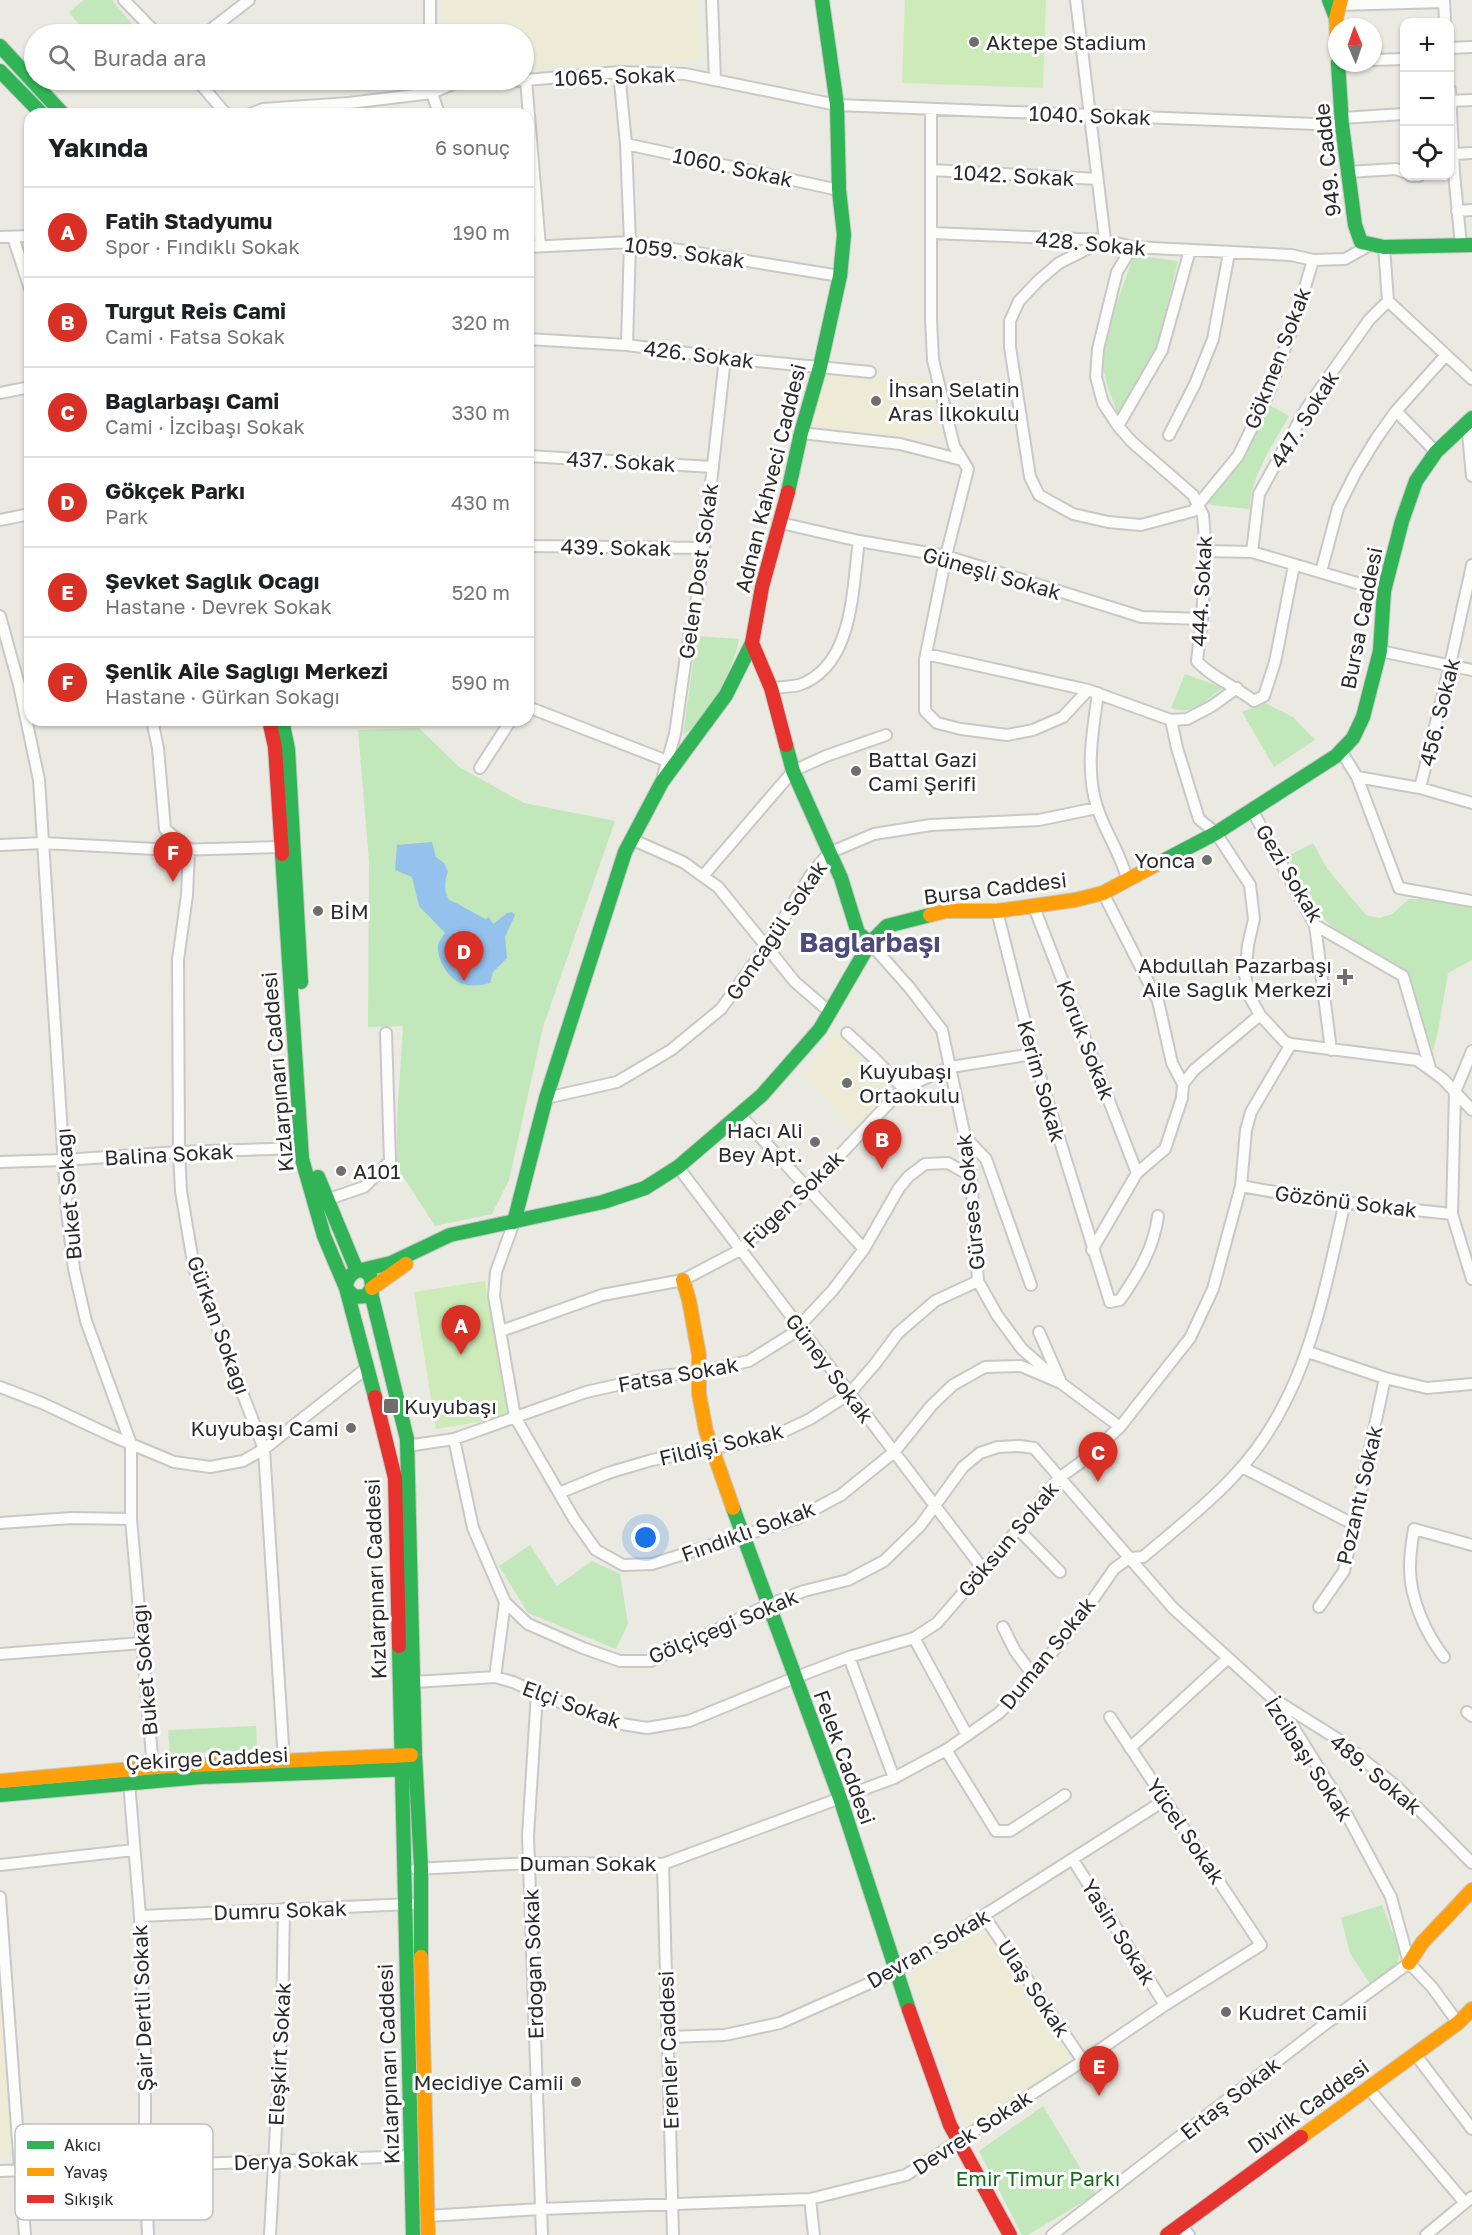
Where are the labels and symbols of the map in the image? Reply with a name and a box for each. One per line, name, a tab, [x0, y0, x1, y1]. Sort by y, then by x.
north arrow	[1328, 18, 1382, 72]
place label: Aktepe Stadium	[986, 29, 1146, 55]
marker: Aktepe Stadium	[967, 35, 981, 49]
street label: 1065. Sokak	[554, 61, 676, 91]
street label: 1040. Sokak	[1029, 100, 1152, 130]
street label: 949. Cadde	[1308, 102, 1346, 218]
street label: 1060. Sokak	[671, 142, 795, 192]
street label: 1042. Sokak	[953, 159, 1075, 191]
street label: 428. Sokak	[1035, 225, 1147, 261]
street label: 1059. Sokak	[623, 231, 747, 273]
street label: Gökmen Sokak	[1238, 283, 1316, 433]
street label: 426. Sokak	[642, 334, 756, 374]
street label: Adnan Kahveci Caddesi	[729, 361, 811, 595]
street label: 447. Sokak	[1264, 365, 1344, 472]
place label: İhsan Selatin Aras İlkokulu	[888, 376, 1020, 426]
marker: İhsan Selatin Aras İlkokulu	[869, 394, 883, 408]
street label: 437. Sokak	[566, 445, 676, 477]
street label: Gelen Dost Sokak	[673, 481, 723, 661]
street label: 439. Sokak	[560, 533, 672, 561]
street label: 444. Sokak	[1185, 535, 1217, 647]
street label: Güneşli Sokak	[920, 541, 1064, 605]
street label: Bursa Caddesi	[1334, 545, 1388, 691]
street label: 456. Sokak	[1413, 655, 1465, 769]
place label: Battal Gazi Cami Şerifi	[868, 746, 977, 796]
marker: Battal Gazi Cami Şerifi	[849, 764, 863, 778]
street label: Gezi Sokak	[1251, 819, 1330, 927]
pin: F	[154, 832, 192, 882]
place label: Yonca	[1134, 847, 1195, 873]
marker: Yonca	[1200, 853, 1214, 867]
street label: Goncagül Sokak	[720, 855, 832, 1005]
street label: Bursa Caddesi	[922, 866, 1068, 910]
place label: BİM	[330, 898, 369, 924]
marker: BİM	[311, 904, 325, 918]
district label: Bağlarbaşı	[799, 926, 941, 958]
pin: D	[444, 932, 484, 981]
place label: Abdullah Pazarbaşı Aile Sağlık Merkezi	[1138, 952, 1332, 1002]
marker: Abdullah Pazarbaşı Aile Sağlık Merkezi	[1336, 968, 1354, 986]
street label: Kızlarpınarı Caddesi	[255, 971, 299, 1173]
street label: Koruk Sokak	[1051, 976, 1121, 1104]
street label: Kerim Sokak	[1012, 1017, 1072, 1145]
place label: Kuyubaşı Ortaokulu	[859, 1058, 960, 1108]
marker: Kuyubaşı Ortaokulu	[840, 1076, 854, 1090]
place label: Hacı Ali Bey Apt.	[718, 1117, 803, 1167]
pin: B	[862, 1120, 902, 1169]
street label: Buket Sokağı	[49, 1127, 87, 1261]
street label: Gürses Sokak	[950, 1132, 990, 1271]
marker: Hacı Ali Bey Apt.	[808, 1135, 822, 1149]
street label: Balina Sokak	[104, 1138, 235, 1170]
street label: Fügen Sokak	[737, 1144, 849, 1253]
place label: A101	[353, 1158, 400, 1184]
marker: A101	[334, 1164, 348, 1178]
street label: Gözönü Sokak	[1273, 1179, 1419, 1223]
street label: Gürkan Sokağı	[182, 1252, 256, 1398]
pin: A	[442, 1306, 480, 1355]
street label: Güney Sokak	[780, 1308, 880, 1428]
street label: Fatsa Sokak	[616, 1351, 740, 1397]
place label: Kuyubaşı	[404, 1393, 497, 1419]
marker: Kuyubaşı	[382, 1397, 400, 1415]
place label: Kuyubaşı Cami	[191, 1415, 339, 1441]
street label: Fildişi Sokak	[656, 1417, 786, 1471]
marker: Kuyubaşı Cami	[344, 1421, 358, 1435]
street label: Pozantı Sokak	[1330, 1423, 1388, 1567]
pin: C	[1078, 1432, 1118, 1482]
street label: Göksun Sokak	[952, 1476, 1064, 1602]
street label: Kızlarpınarı Caddesi	[359, 1478, 391, 1680]
street label: Fındıklı Sokak	[678, 1495, 819, 1567]
your location	[631, 1523, 660, 1552]
street label: Gölçiçeği Sokak	[644, 1583, 802, 1669]
street label: Duman Sokak	[994, 1591, 1100, 1715]
street label: Buket Sokağı	[125, 1603, 163, 1737]
street label: Elçi Sokak	[519, 1674, 625, 1734]
street label: Felek Caddesi	[809, 1686, 881, 1828]
street label: İzcibaşı Sokak	[1259, 1692, 1359, 1826]
street label: 489. Sokak	[1325, 1728, 1427, 1820]
street label: Çekirge Caddesi	[125, 1741, 289, 1775]
street label: Yücel Sokak	[1141, 1773, 1231, 1889]
street label: Duman Sokak	[519, 1850, 657, 1876]
street label: Yasin Sokak	[1076, 1874, 1162, 1990]
street label: Erdoğan Sokak	[517, 1888, 549, 2040]
street label: Dumru Sokak	[213, 1895, 347, 1925]
street label: Devran Sokak	[862, 1902, 994, 1994]
street label: Şair Dertli Sokak	[126, 1924, 158, 2092]
street label: Ulaş Sokak	[992, 1934, 1076, 2042]
street label: Kızlarpınarı Caddesi	[372, 1963, 404, 2165]
street label: Erenler Caddesi	[652, 1970, 684, 2130]
street label: Eleşkirt Sokak	[262, 1981, 296, 2126]
place label: Kudret Camii	[1238, 1999, 1368, 2025]
marker: Kudret Camii	[1219, 2005, 1233, 2019]
pin: E	[1080, 2046, 1118, 2096]
street label: Ertaş Sokak	[1175, 2051, 1285, 2145]
street label: Divrik Caddesi	[1242, 2053, 1374, 2159]
place label: Mecidiye Camii	[413, 2069, 564, 2095]
marker: Mecidiye Camii	[569, 2075, 583, 2089]
street label: Devrek Sokak	[908, 2084, 1037, 2180]
legend	[15, 2124, 213, 2220]
text: Akıcı	[64, 2135, 101, 2155]
street label: Derya Sokak	[233, 2145, 359, 2175]
text: Yavaş	[64, 2162, 108, 2182]
park label: Emir Timur Parkı	[956, 2165, 1120, 2191]
text: Sıkışık	[64, 2189, 114, 2209]

